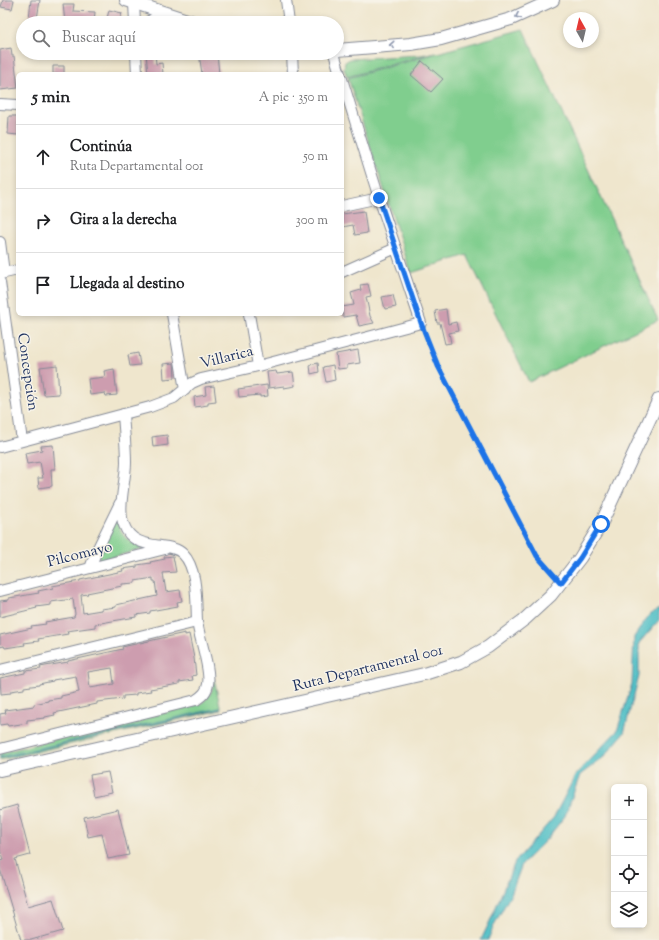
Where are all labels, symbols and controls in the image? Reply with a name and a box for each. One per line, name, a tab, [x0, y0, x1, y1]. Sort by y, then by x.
one-way arrow	[514, 11, 522, 19]
north arrow	[563, 12, 599, 48]
search box	[16, 16, 344, 60]
icon: search	[30, 27, 52, 49]
text: Buscar aquí	[62, 28, 136, 49]
one-way arrow	[389, 41, 395, 50]
text: 5 min	[32, 86, 70, 110]
text: A pie · 350 m	[259, 89, 328, 107]
text: Continúa	[70, 137, 132, 158]
icon: ahead	[32, 146, 54, 168]
text: 50 m	[303, 148, 328, 166]
text: Ruta Departamental 001	[70, 158, 203, 176]
route end	[370, 189, 388, 207]
icon: right	[32, 210, 54, 232]
text: Gira a la derecha	[70, 210, 177, 231]
text: 300 m	[296, 212, 328, 230]
icon: arrive	[32, 274, 54, 296]
text: Llegada al destino	[70, 274, 185, 295]
street label: Concepción	[11, 332, 43, 412]
street label: Villarica	[198, 341, 256, 375]
route start	[592, 515, 610, 533]
street label: Pilcomayo	[45, 537, 115, 573]
street label: Ruta Departamental 001	[291, 640, 445, 698]
map controls	[611, 784, 647, 928]
button: +	[611, 784, 647, 820]
button: −	[611, 820, 647, 856]
button: locate	[611, 856, 647, 892]
button: layers	[611, 892, 647, 928]

